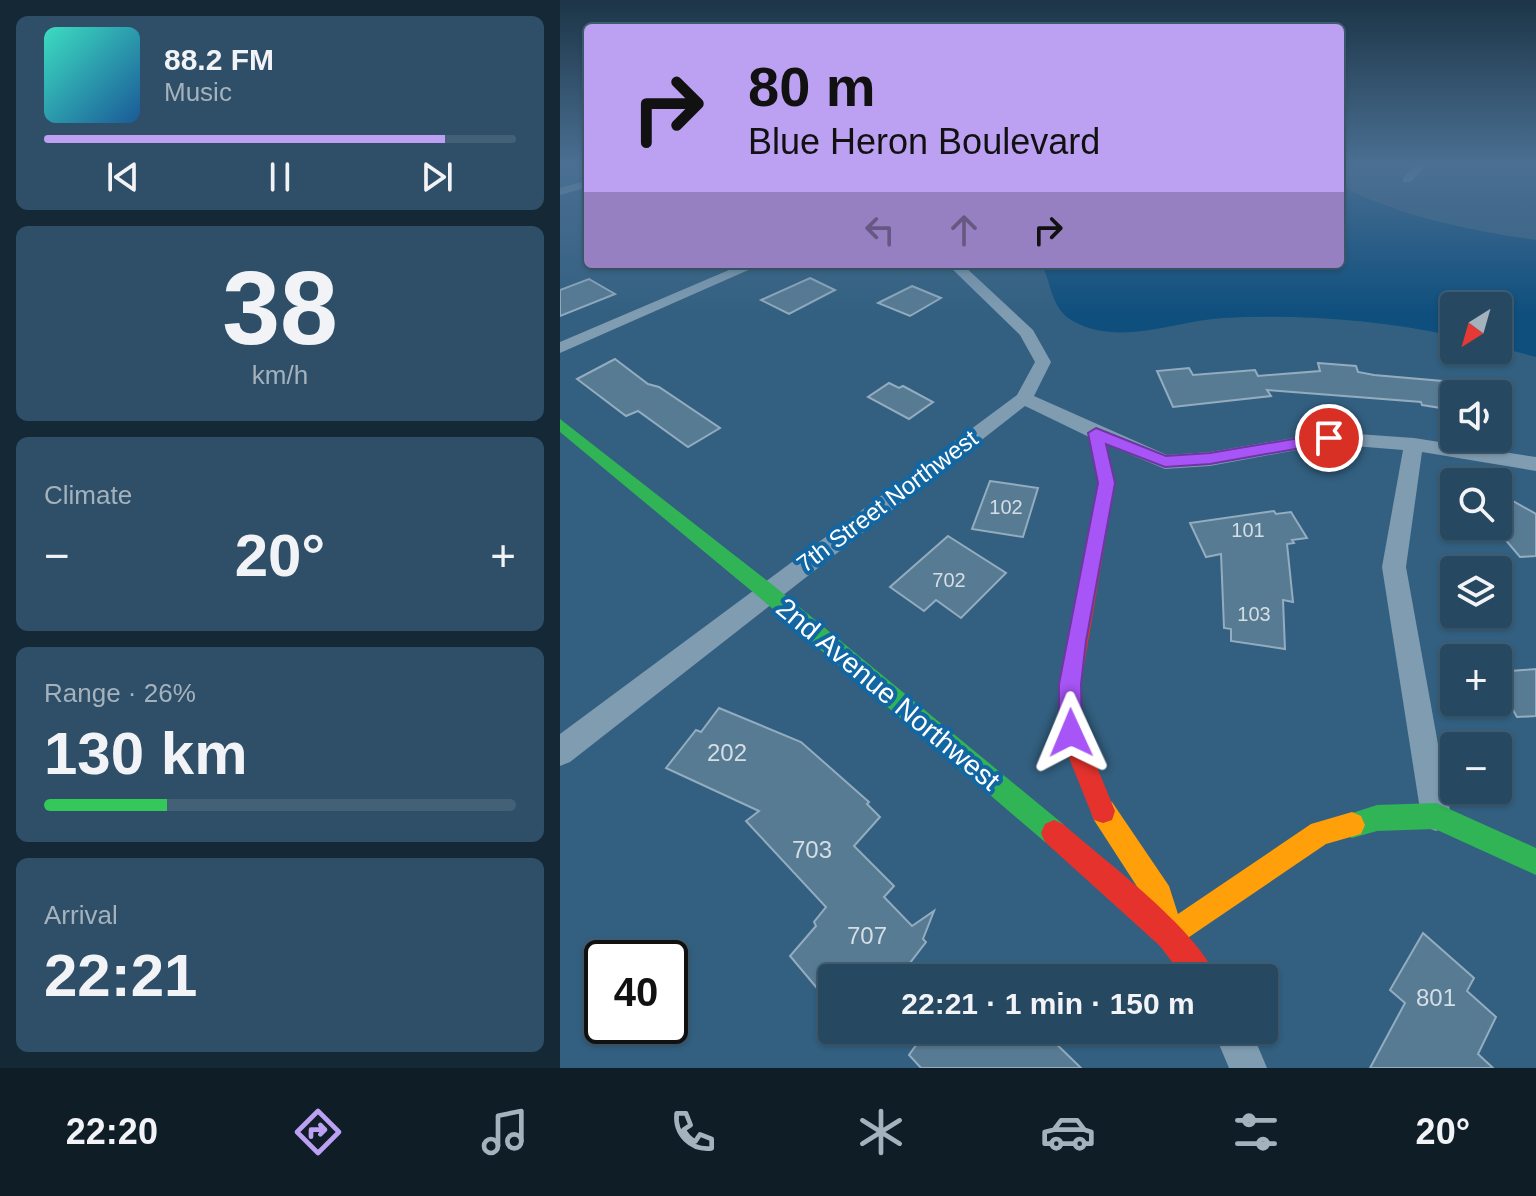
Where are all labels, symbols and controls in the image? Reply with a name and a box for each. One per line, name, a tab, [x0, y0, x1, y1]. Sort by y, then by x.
text: 88.2 FM	[164, 43, 274, 76]
text: 80 m	[748, 55, 876, 118]
icon: right	[616, 56, 720, 160]
text: Music	[164, 77, 232, 107]
text: Blue Heron Boulevard	[748, 121, 1100, 162]
icon: previous	[101, 155, 145, 199]
icon: pause	[258, 155, 302, 199]
icon: next	[415, 155, 459, 199]
icon: left	[858, 208, 902, 252]
icon: ahead	[942, 208, 986, 252]
icon: right	[1026, 208, 1070, 252]
text: 38	[222, 250, 338, 366]
north arrow	[1440, 292, 1512, 364]
map controls	[1440, 292, 1512, 804]
text: km/h	[252, 360, 308, 390]
button: sound	[1440, 380, 1512, 452]
pin	[1295, 404, 1363, 472]
icon: arrive	[1307, 416, 1351, 460]
street label: 7th Street Northwest	[792, 424, 983, 578]
button: search	[1440, 468, 1512, 540]
text: Climate	[44, 480, 132, 510]
house number: 102	[989, 496, 1023, 518]
house number: 101	[1231, 519, 1265, 541]
text: 20°	[235, 522, 325, 589]
text: −	[44, 531, 70, 580]
text: +	[490, 531, 516, 580]
button: layers	[1440, 556, 1512, 628]
house number: 702	[932, 569, 966, 591]
street label: 2nd Avenue Northwest	[770, 592, 1006, 796]
house number: 103	[1237, 603, 1271, 625]
button: +	[1440, 644, 1512, 716]
text: Range · 26%	[44, 678, 196, 708]
position arrow	[1029, 691, 1113, 775]
text: 130 km	[44, 720, 248, 787]
button: −	[1440, 732, 1512, 804]
house number: 202	[707, 739, 747, 766]
house number: 703	[792, 836, 832, 863]
text: Arrival	[44, 900, 118, 930]
house number: 707	[847, 922, 887, 949]
speed limit sign: 40	[584, 940, 688, 1044]
text: 22:21	[44, 942, 197, 1009]
house number: 801	[1416, 984, 1456, 1011]
text: 22:21 · 1 min · 150 m	[901, 987, 1195, 1020]
icon: directions	[290, 1104, 346, 1160]
icon: music	[477, 1104, 533, 1160]
icon: phone	[665, 1104, 721, 1160]
icon: climate	[853, 1104, 909, 1160]
icon: car	[1040, 1104, 1096, 1160]
icon: filters	[1228, 1104, 1284, 1160]
text: 22:20	[66, 1111, 158, 1152]
text: 20°	[1416, 1111, 1470, 1152]

